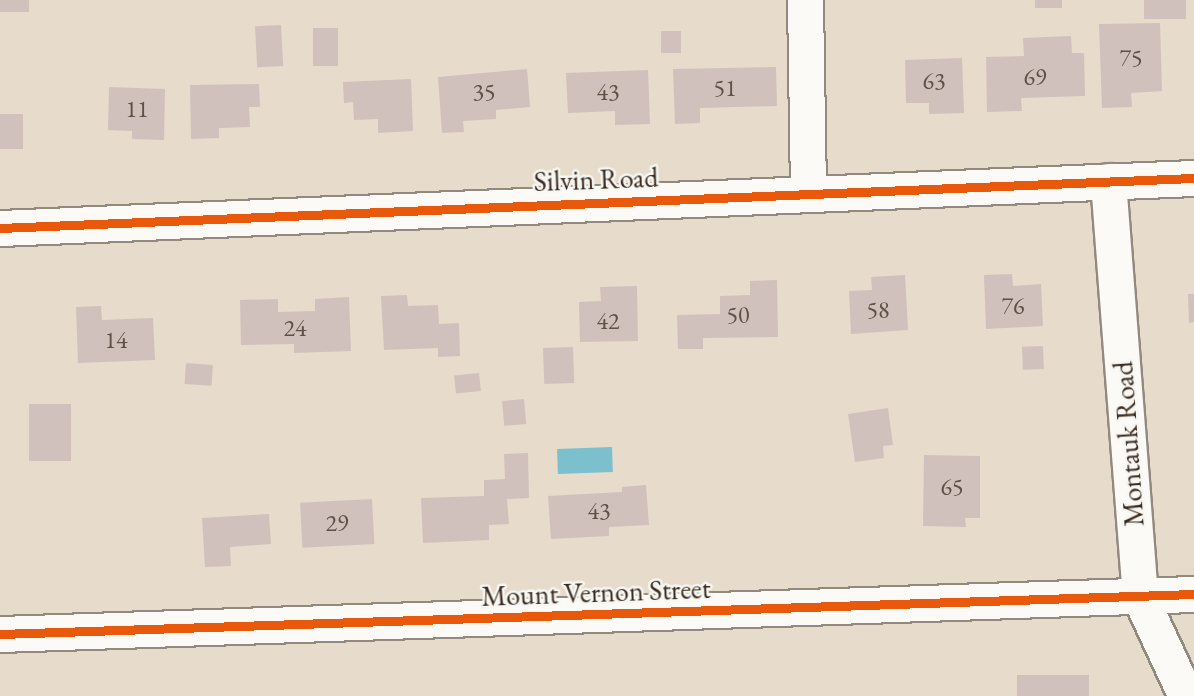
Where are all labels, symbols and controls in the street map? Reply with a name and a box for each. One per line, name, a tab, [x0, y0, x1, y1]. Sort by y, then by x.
house number: 75	[1119, 44, 1143, 72]
house number: 69	[1023, 63, 1047, 91]
house number: 63	[922, 67, 946, 95]
house number: 51	[713, 74, 737, 102]
house number: 35	[472, 78, 496, 106]
house number: 43	[596, 78, 620, 106]
house number: 11	[125, 95, 149, 123]
street label: Silvin Road	[533, 160, 659, 198]
house number: 76	[1001, 292, 1025, 320]
house number: 58	[866, 296, 890, 324]
house number: 50	[726, 301, 750, 329]
house number: 42	[596, 307, 620, 335]
house number: 24	[283, 314, 307, 342]
house number: 14	[104, 326, 128, 354]
street label: Montauk Road	[1105, 360, 1151, 528]
house number: 65	[940, 473, 964, 501]
house number: 43	[587, 497, 611, 525]
house number: 29	[325, 509, 349, 537]
street label: Mount Vernon Street	[481, 571, 711, 613]

